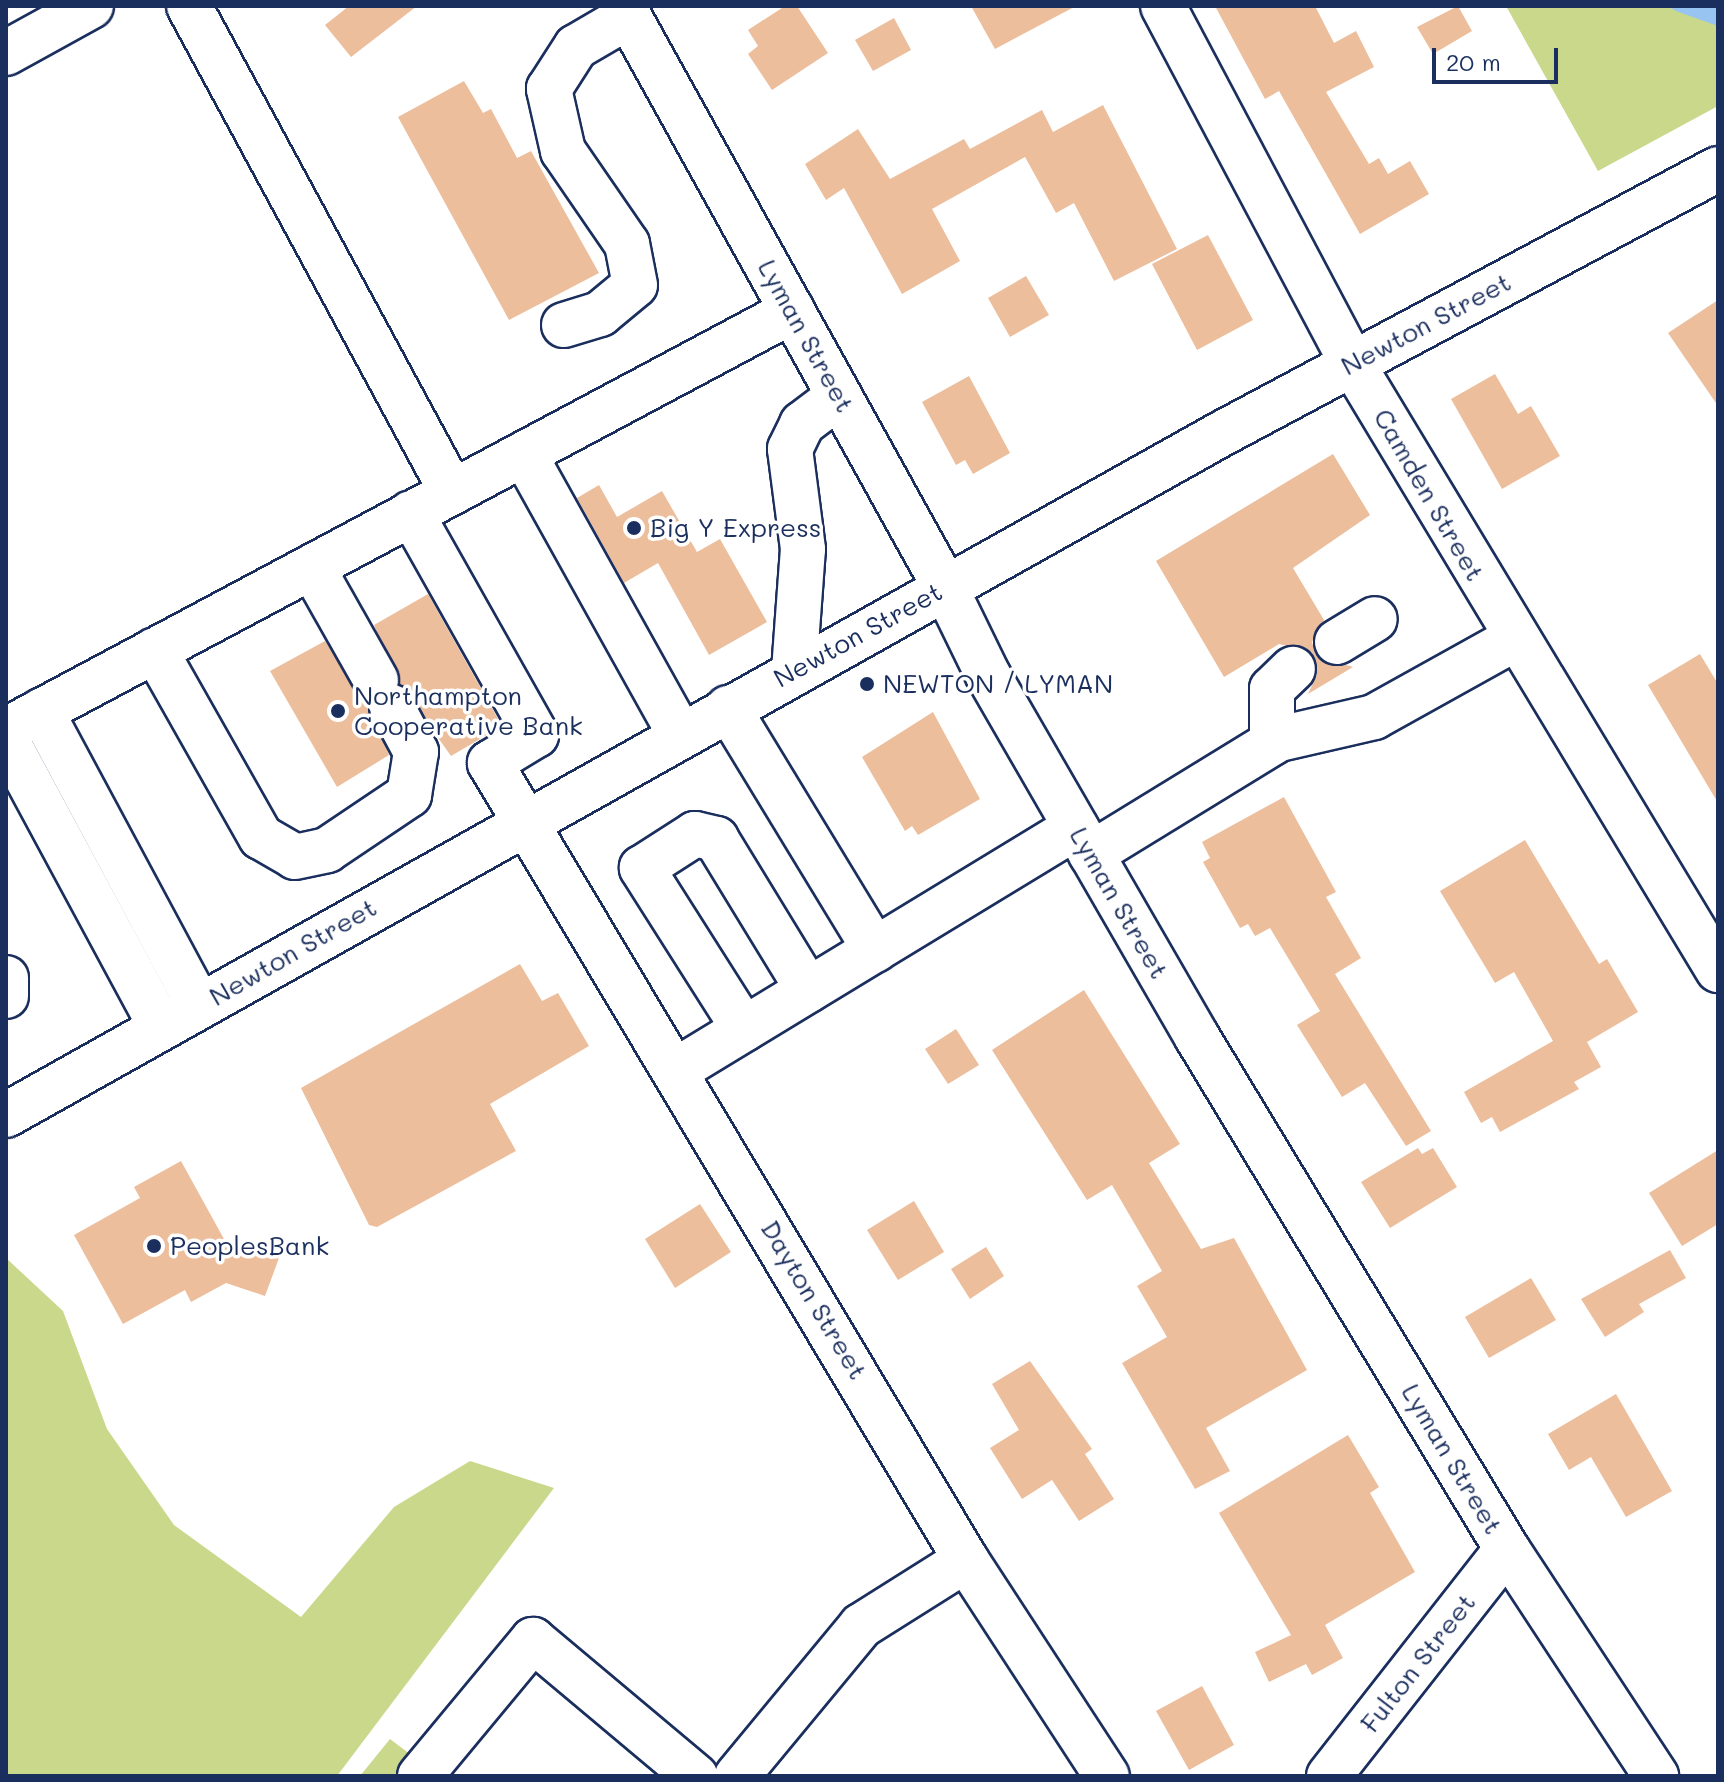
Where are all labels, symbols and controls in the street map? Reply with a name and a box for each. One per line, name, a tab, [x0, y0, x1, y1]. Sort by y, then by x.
scale bar	[1436, 32, 1562, 82]
text: 20 m	[1446, 46, 1501, 77]
street label: Lyman Street	[751, 254, 861, 418]
street label: Newton Street	[1336, 266, 1516, 382]
street label: Camden Street	[1367, 403, 1491, 587]
place label: Big Y Express	[650, 512, 821, 544]
marker: Big Y Express	[625, 519, 643, 537]
street label: Newton Street	[768, 576, 948, 694]
place label: NEWTON / LYMAN	[883, 668, 1113, 700]
marker: NEWTON / LYMAN	[858, 675, 876, 693]
place label: Northampton Cooperative Bank	[354, 680, 583, 742]
marker: Northampton Cooperative Bank	[329, 702, 347, 720]
street label: Lyman Street	[1063, 822, 1175, 984]
street label: Newton Street	[204, 892, 382, 1012]
street label: Dayton Street	[754, 1215, 874, 1385]
place label: PeoplesBank	[170, 1230, 329, 1262]
marker: PeoplesBank	[145, 1237, 163, 1255]
street label: Lyman Street	[1395, 1378, 1509, 1540]
street label: Fulton Street	[1354, 1587, 1482, 1739]

